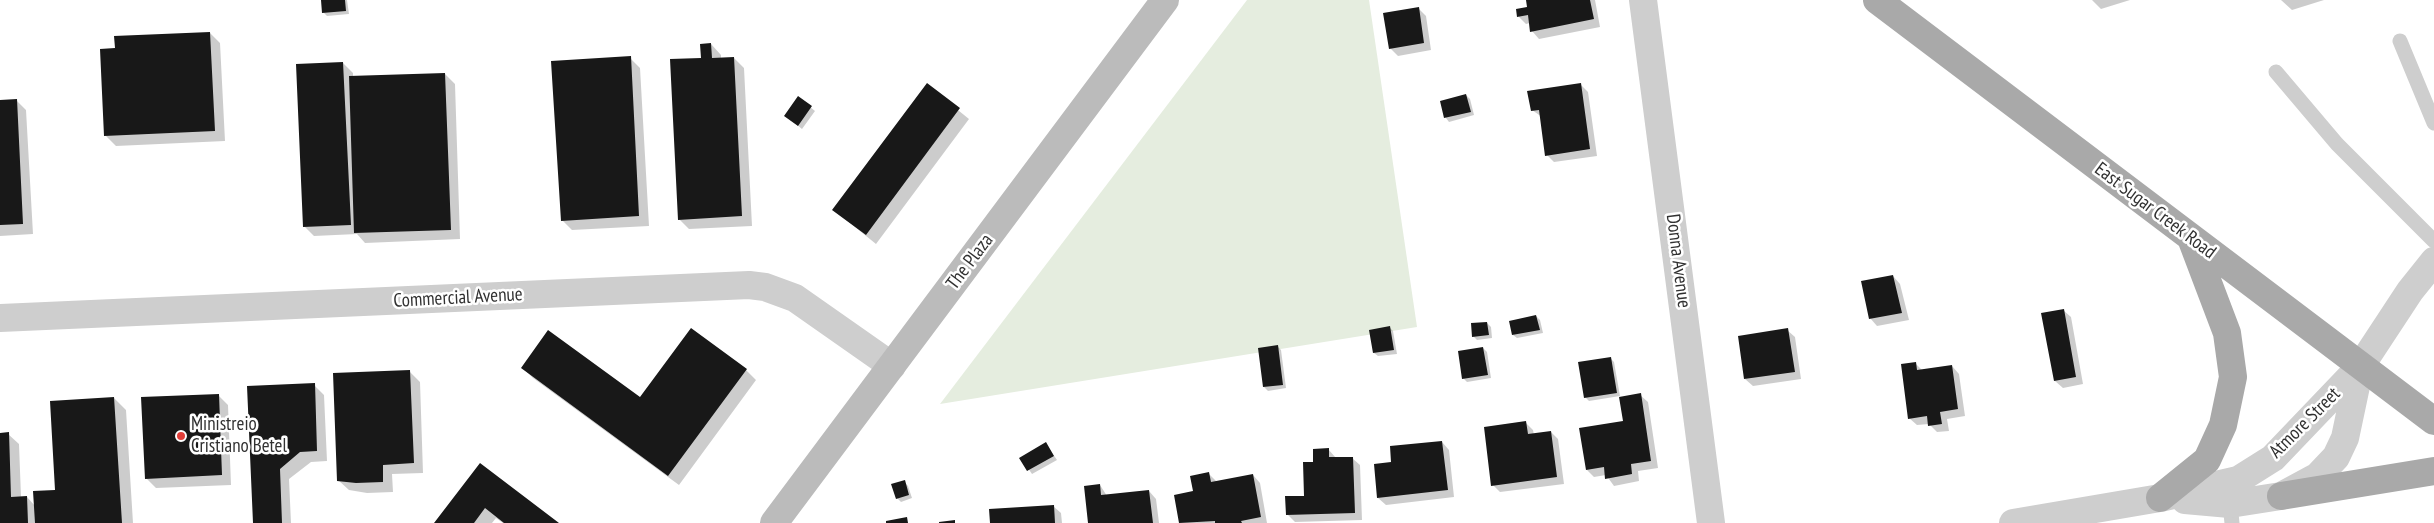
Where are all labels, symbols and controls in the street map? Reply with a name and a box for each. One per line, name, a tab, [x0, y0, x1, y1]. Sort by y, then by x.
street label: East Sugar Creek Road	[2090, 158, 2220, 264]
street label: Donna Avenue	[1661, 213, 1695, 309]
street label: The Plaza	[942, 230, 998, 294]
street label: Commercial Avenue	[393, 283, 523, 313]
street label: Atmore Street	[2265, 383, 2345, 463]
place label: Ministreio Cristiano Betel	[191, 414, 287, 458]
marker: Ministreio Cristiano Betel	[175, 430, 187, 442]

